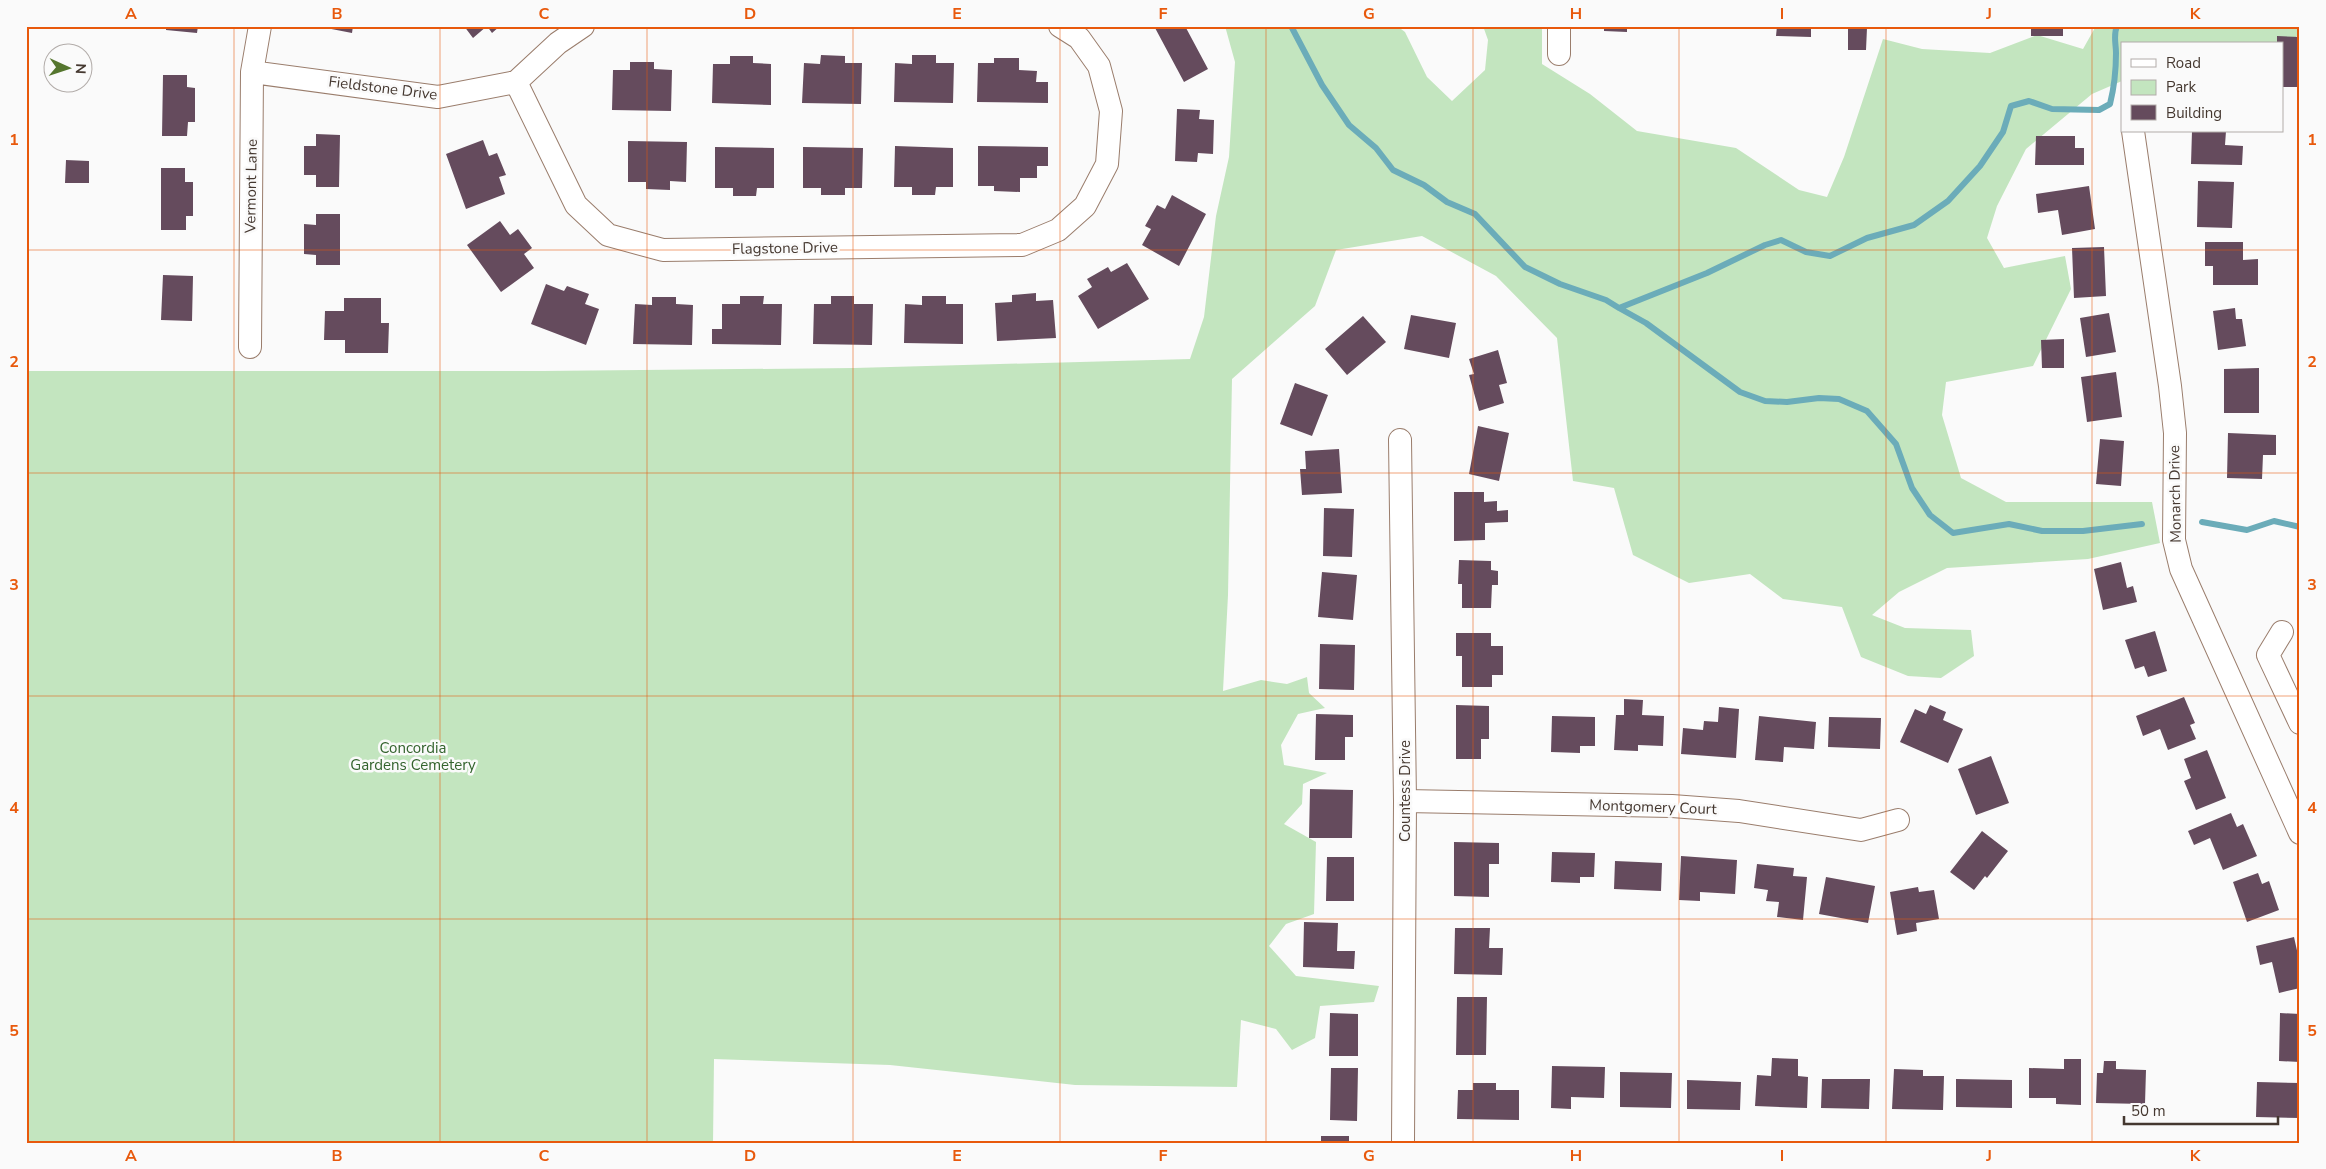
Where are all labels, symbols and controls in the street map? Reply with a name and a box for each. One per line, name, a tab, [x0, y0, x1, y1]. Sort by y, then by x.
text: A	[125, 3, 137, 25]
text: B	[331, 3, 343, 25]
text: C	[539, 3, 550, 25]
text: D	[744, 3, 756, 25]
text: E	[952, 3, 962, 25]
text: F	[1159, 3, 1168, 25]
text: G	[1363, 3, 1375, 25]
text: H	[1570, 3, 1582, 25]
text: I	[1780, 3, 1784, 25]
text: J	[1985, 3, 1992, 25]
text: K	[2190, 3, 2202, 25]
north arrow	[42, 42, 92, 92]
legend	[2121, 42, 2284, 132]
text: Road	[2166, 53, 2201, 73]
text: N	[71, 63, 90, 74]
street label: Fieldstone Drive	[327, 71, 439, 105]
text: Park	[2166, 77, 2196, 97]
text: Building	[2166, 103, 2222, 123]
text: 1	[9, 129, 19, 151]
text: 1	[2307, 129, 2317, 151]
street label: Vermont Lane	[240, 139, 262, 234]
street label: Flagstone Drive	[732, 237, 838, 259]
text: 2	[9, 351, 19, 373]
text: 2	[2307, 351, 2317, 373]
street label: Monarch Drive	[2164, 445, 2186, 543]
text: 3	[9, 574, 19, 596]
text: 3	[2307, 574, 2317, 596]
park label: Concordia Gardens Cemetery	[350, 738, 476, 775]
street label: Countess Drive	[1395, 740, 1415, 842]
street label: Montgomery Court	[1589, 795, 1718, 819]
text: 4	[9, 797, 19, 819]
text: 4	[2307, 797, 2317, 819]
text: 5	[9, 1020, 19, 1042]
text: 5	[2307, 1020, 2317, 1042]
scale bar	[2124, 1094, 2277, 1126]
text: 50 m	[2131, 1101, 2166, 1121]
text: A	[125, 1145, 137, 1167]
text: B	[331, 1145, 343, 1167]
text: C	[539, 1145, 550, 1167]
text: D	[744, 1145, 756, 1167]
text: E	[952, 1145, 962, 1167]
text: F	[1159, 1145, 1168, 1167]
text: G	[1363, 1145, 1375, 1167]
text: H	[1570, 1145, 1582, 1167]
text: I	[1780, 1145, 1784, 1167]
text: J	[1985, 1145, 1992, 1167]
text: K	[2190, 1145, 2202, 1167]

